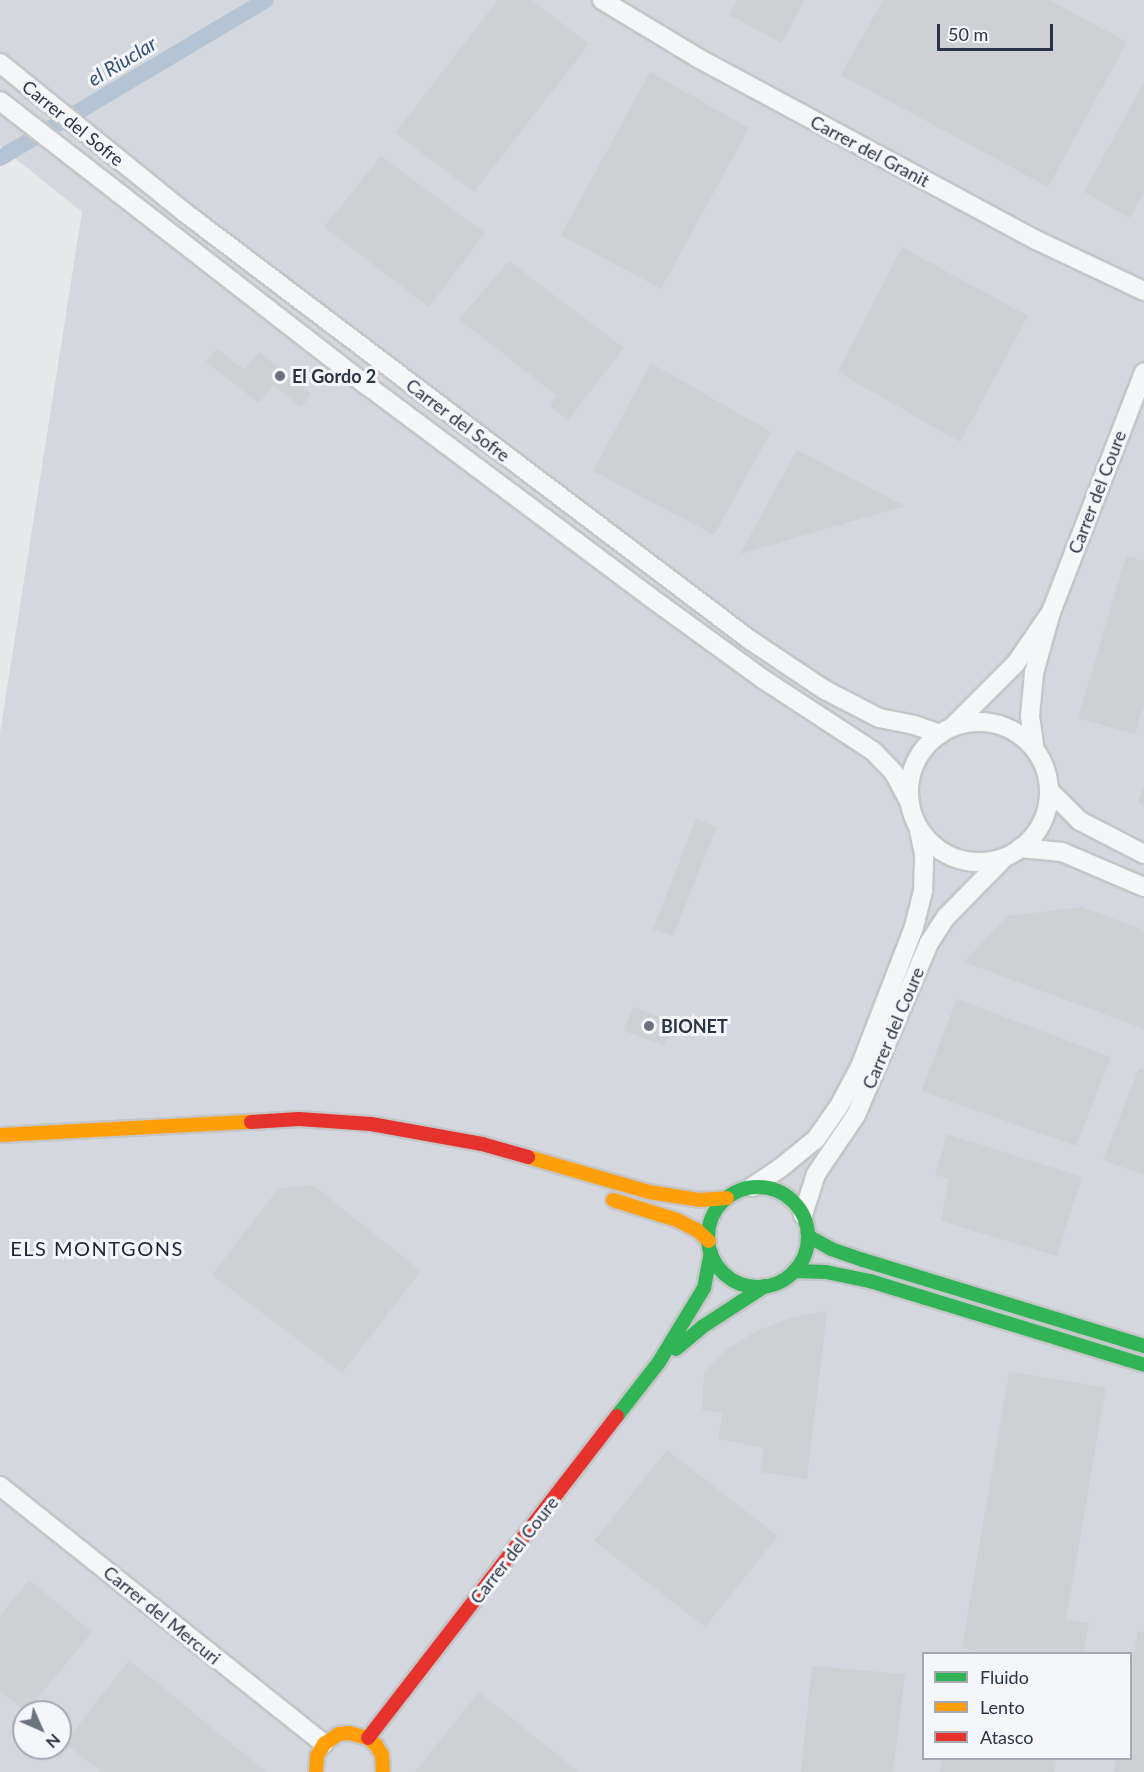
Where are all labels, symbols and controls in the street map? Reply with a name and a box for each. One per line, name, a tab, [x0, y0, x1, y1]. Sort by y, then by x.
scale bar	[940, 12, 1056, 50]
text: 50 m	[948, 23, 988, 45]
water label: el Riuclar	[83, 31, 161, 91]
street label: Carrer del Sofre	[18, 75, 128, 171]
street label: Carrer del Granit	[807, 110, 933, 192]
place label: El Gordo 2	[292, 365, 376, 387]
marker: El Gordo 2	[273, 369, 287, 383]
street label: Carrer del Sofre	[402, 374, 514, 466]
street label: Carrer del Coure	[1064, 427, 1130, 557]
street label: Carrer del Coure	[858, 964, 928, 1092]
place label: BIONET	[661, 1015, 728, 1037]
marker: BIONET	[642, 1019, 656, 1033]
district label: ELS MONTGONS	[10, 1236, 184, 1260]
street label: Carrer del Coure	[465, 1492, 563, 1608]
street label: Carrer del Mercuri	[99, 1561, 225, 1669]
legend	[922, 1652, 1132, 1760]
text: Fluido	[980, 1666, 1029, 1688]
text: Lento	[980, 1696, 1025, 1718]
north arrow	[12, 1700, 72, 1760]
text: Atasco	[980, 1726, 1033, 1748]
text: N	[43, 1731, 65, 1753]

